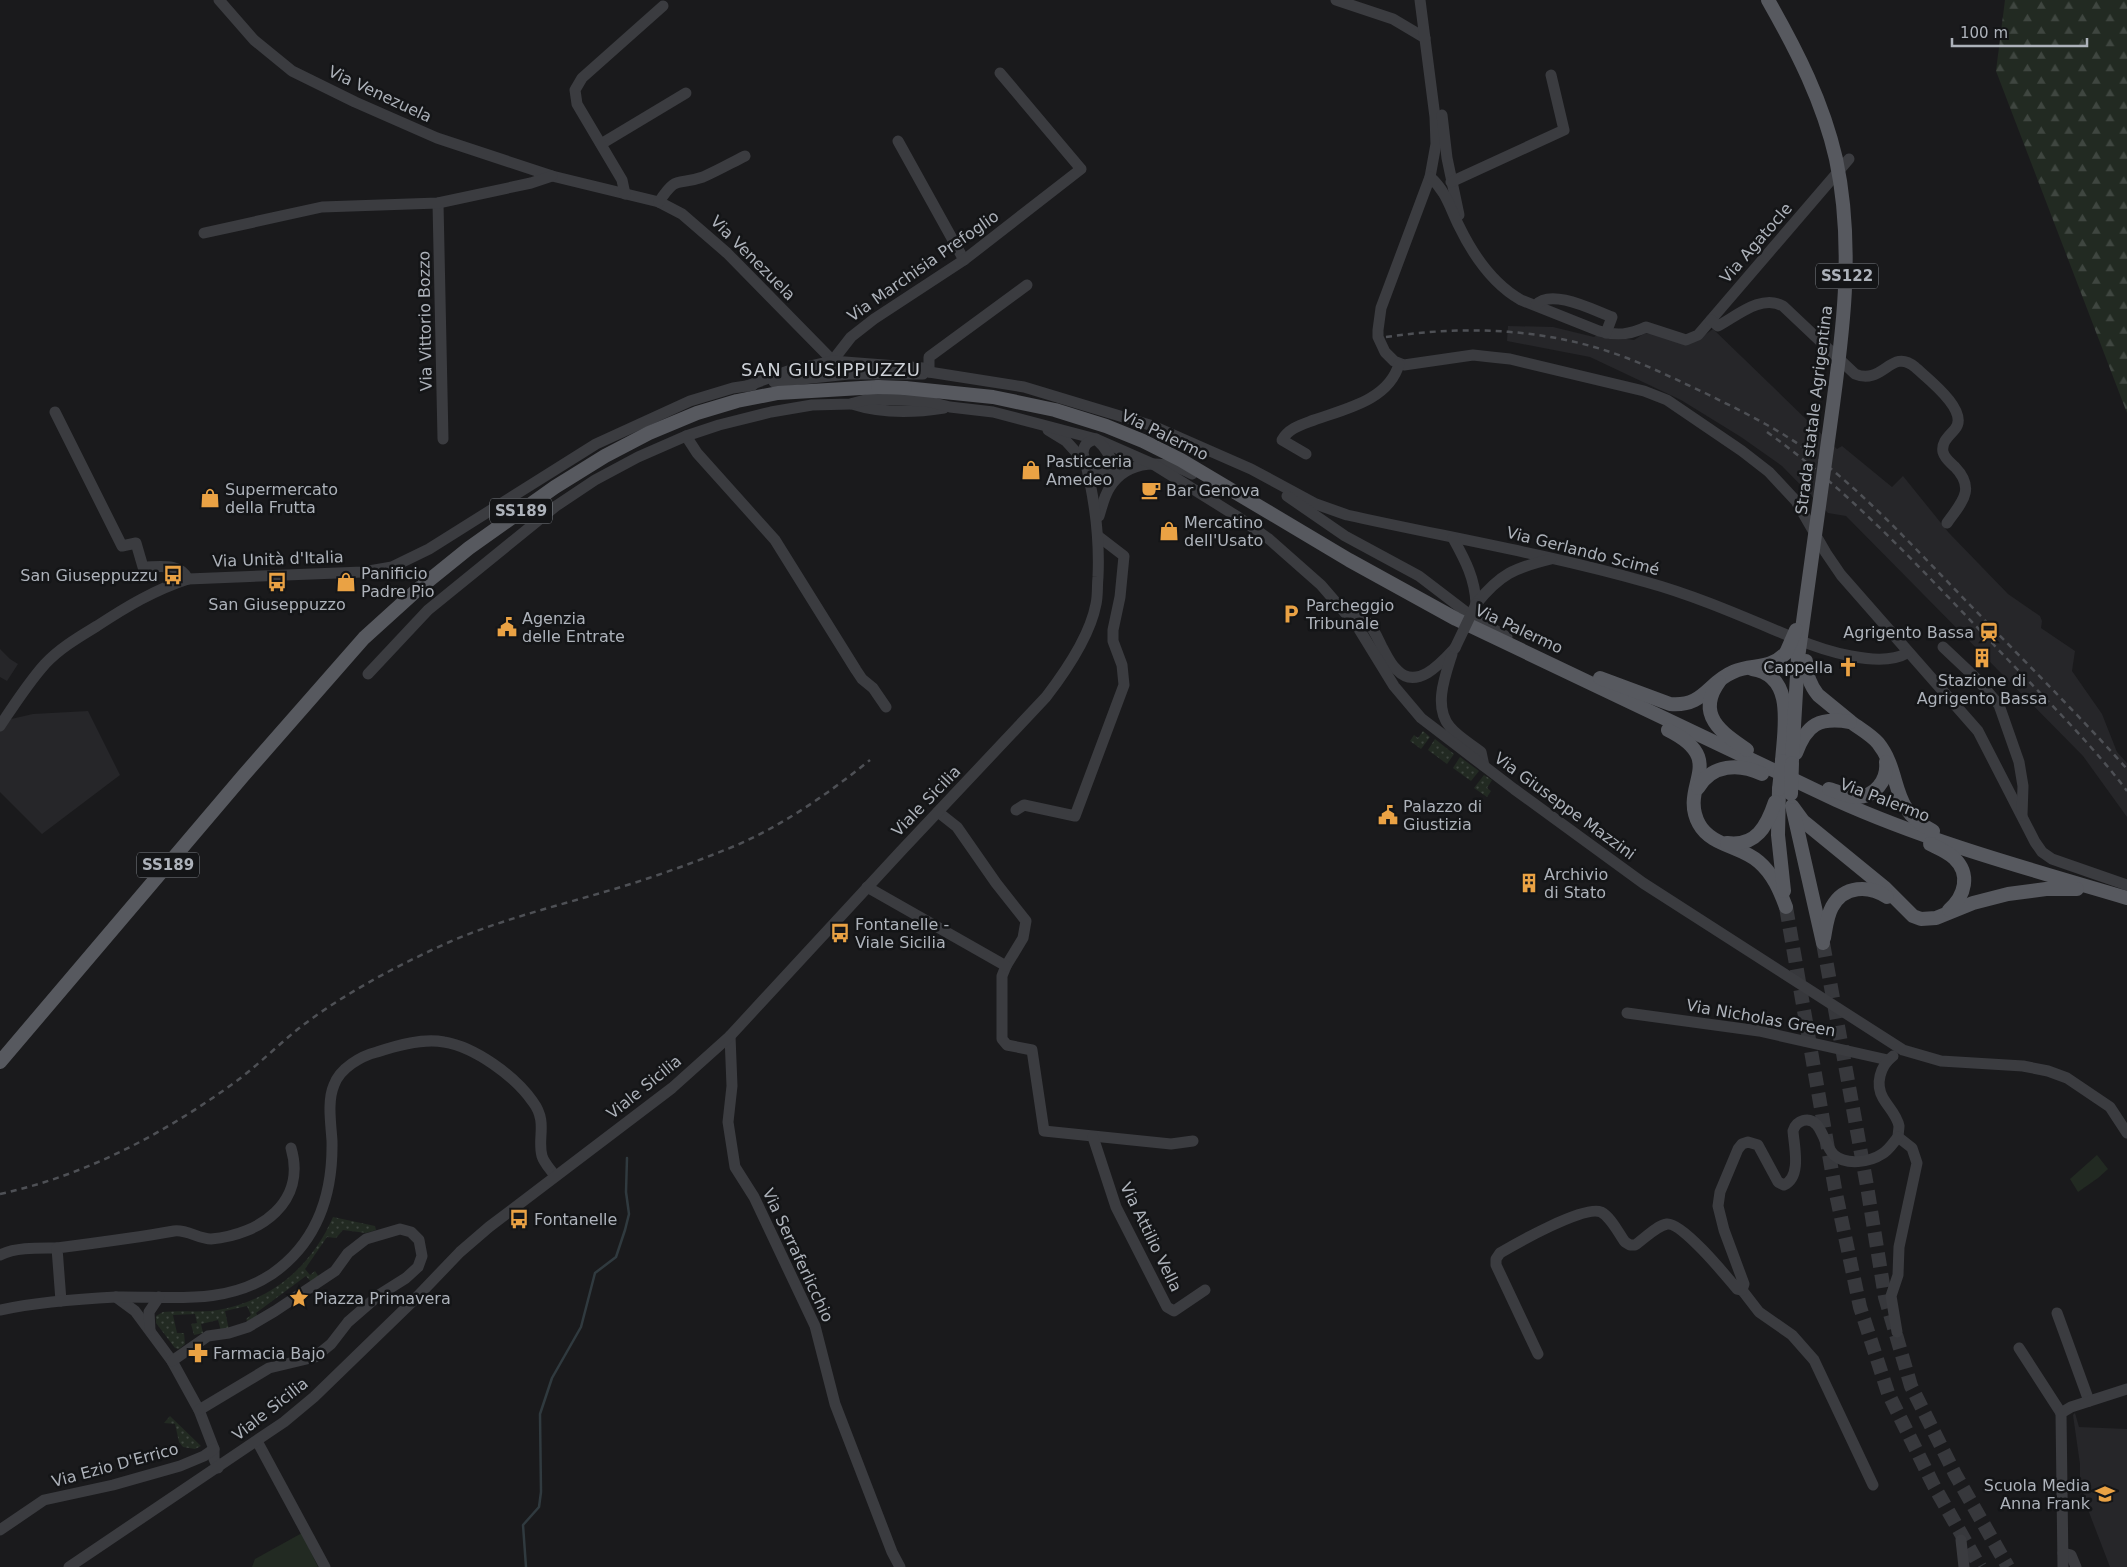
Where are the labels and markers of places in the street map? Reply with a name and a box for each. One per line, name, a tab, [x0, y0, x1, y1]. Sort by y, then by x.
place label: Pasticceria Amedeo	[1046, 452, 1132, 489]
shop icon: Pasticceria Amedeo	[1020, 459, 1042, 481]
cafe icon: Bar Genova	[1140, 479, 1162, 501]
place label: Supermercato della Frutta	[225, 480, 338, 517]
place label: Bar Genova	[1166, 481, 1260, 500]
shop icon: Supermercato della Frutta	[199, 487, 221, 509]
place label: Mercatino dell'Usato	[1184, 513, 1263, 550]
shop icon: Mercatino dell'Usato	[1158, 520, 1180, 542]
bus stop icon: San Giuseppuzzu	[162, 564, 184, 586]
place label: Panificio Padre Pio	[361, 564, 435, 601]
place label: San Giuseppuzzu	[20, 566, 158, 585]
bus stop icon: San Giuseppuzzo	[266, 571, 288, 593]
shop icon: Panificio Padre Pio	[335, 571, 357, 593]
place label: San Giuseppuzzo	[208, 595, 346, 614]
place label: Parcheggio Tribunale	[1305, 596, 1394, 633]
parking icon: Parcheggio Tribunale	[1280, 603, 1302, 625]
place label: Agenzia delle Entrate	[522, 609, 625, 646]
public building icon: Agenzia delle Entrate	[496, 616, 518, 638]
station icon: Agrigento Bassa	[1978, 621, 2000, 643]
place label: Agrigento Bassa	[1843, 623, 1974, 642]
building icon: Stazione di Agrigento Bassa	[1971, 647, 1993, 669]
church icon: Cappella	[1837, 656, 1859, 678]
place label: Cappella	[1763, 658, 1833, 677]
place label: Stazione di Agrigento Bassa	[1917, 671, 2047, 708]
place label: Palazzo di Giustizia	[1403, 797, 1482, 834]
public building icon: Palazzo di Giustizia	[1377, 804, 1399, 826]
place label: Archivio di Stato	[1544, 865, 1608, 902]
building icon: Archivio di Stato	[1518, 872, 1540, 894]
place label: Fontanelle - Viale Sicilia	[855, 915, 949, 952]
bus stop icon: Fontanelle - Viale Sicilia	[829, 922, 851, 944]
bus stop icon: Fontanelle	[508, 1208, 530, 1230]
place label: Fontanelle	[534, 1210, 617, 1229]
place icon: Piazza Primavera	[288, 1287, 310, 1309]
place label: Piazza Primavera	[314, 1289, 451, 1308]
pharmacy icon: Farmacia Bajo	[187, 1342, 209, 1364]
place label: Farmacia Bajo	[213, 1344, 325, 1363]
place label: Scuola Media Anna Frank	[1984, 1476, 2091, 1513]
school or university icon: Scuola Media Anna Frank	[2094, 1483, 2116, 1505]

